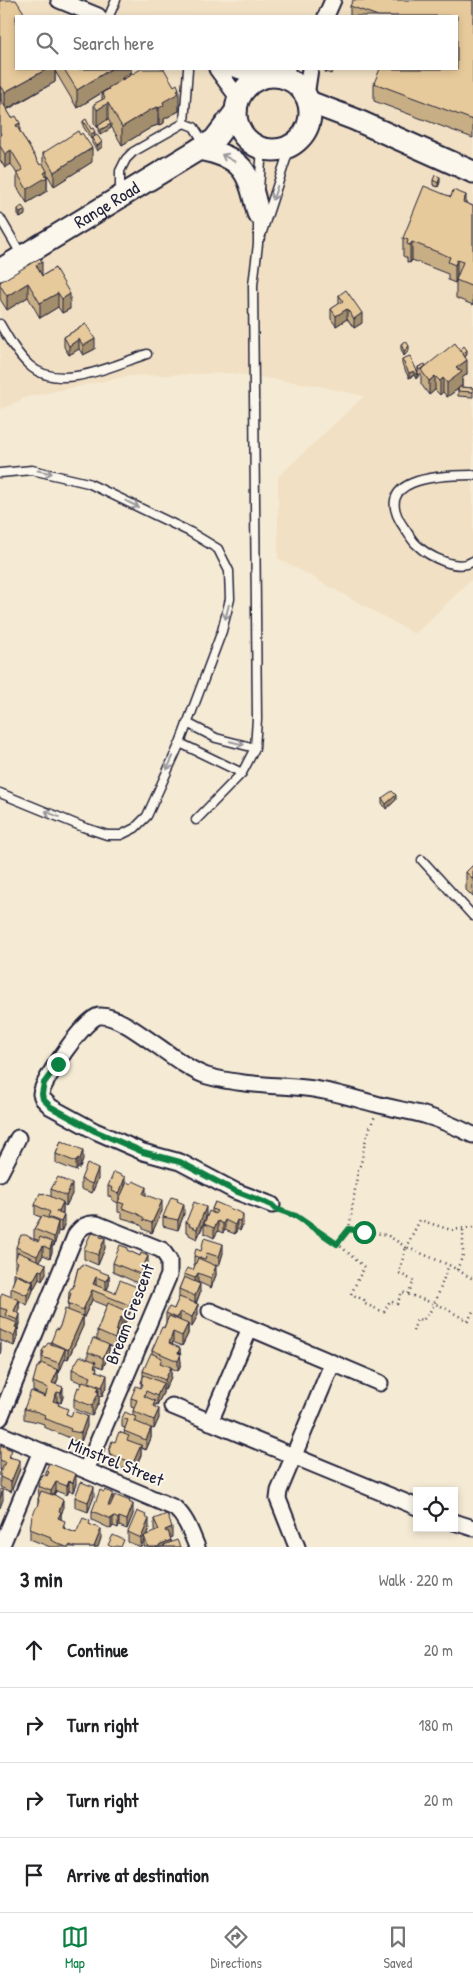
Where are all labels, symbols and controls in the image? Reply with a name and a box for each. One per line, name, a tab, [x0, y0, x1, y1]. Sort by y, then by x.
search box	[15, 15, 458, 70]
icon: search	[33, 29, 61, 57]
text: Search here	[73, 30, 154, 56]
one-way arrow	[220, 153, 235, 163]
street label: Range Road	[69, 175, 144, 234]
one-way arrow	[269, 185, 279, 201]
one-way arrow	[36, 468, 52, 478]
one-way arrow	[124, 500, 139, 509]
one-way arrow	[222, 603, 231, 619]
one-way arrow	[228, 739, 244, 748]
one-way arrow	[164, 756, 174, 771]
one-way arrow	[45, 809, 60, 819]
route end	[47, 1053, 70, 1076]
route start	[353, 1221, 376, 1244]
street label: Bream Crescent	[99, 1259, 160, 1368]
street label: Minstrel Street	[65, 1431, 168, 1492]
map controls	[413, 1487, 458, 1532]
button: locate	[413, 1487, 458, 1532]
text: 3 min	[20, 1565, 63, 1594]
text: Walk · 220 m	[379, 1569, 453, 1591]
icon: ahead	[20, 1636, 48, 1664]
text: Continue	[67, 1637, 128, 1663]
text: 20 m	[424, 1639, 453, 1661]
icon: right	[20, 1711, 48, 1739]
text: Turn right	[67, 1712, 138, 1738]
text: 180 m	[419, 1714, 453, 1736]
icon: right	[20, 1786, 48, 1814]
text: Turn right	[67, 1787, 138, 1813]
text: 20 m	[424, 1789, 453, 1811]
icon: arrive	[20, 1861, 48, 1889]
text: Arrive at destination	[67, 1862, 209, 1888]
tab: Map	[61, 1923, 89, 1972]
tab: Directions	[210, 1923, 262, 1972]
tab: Saved	[384, 1923, 412, 1972]

